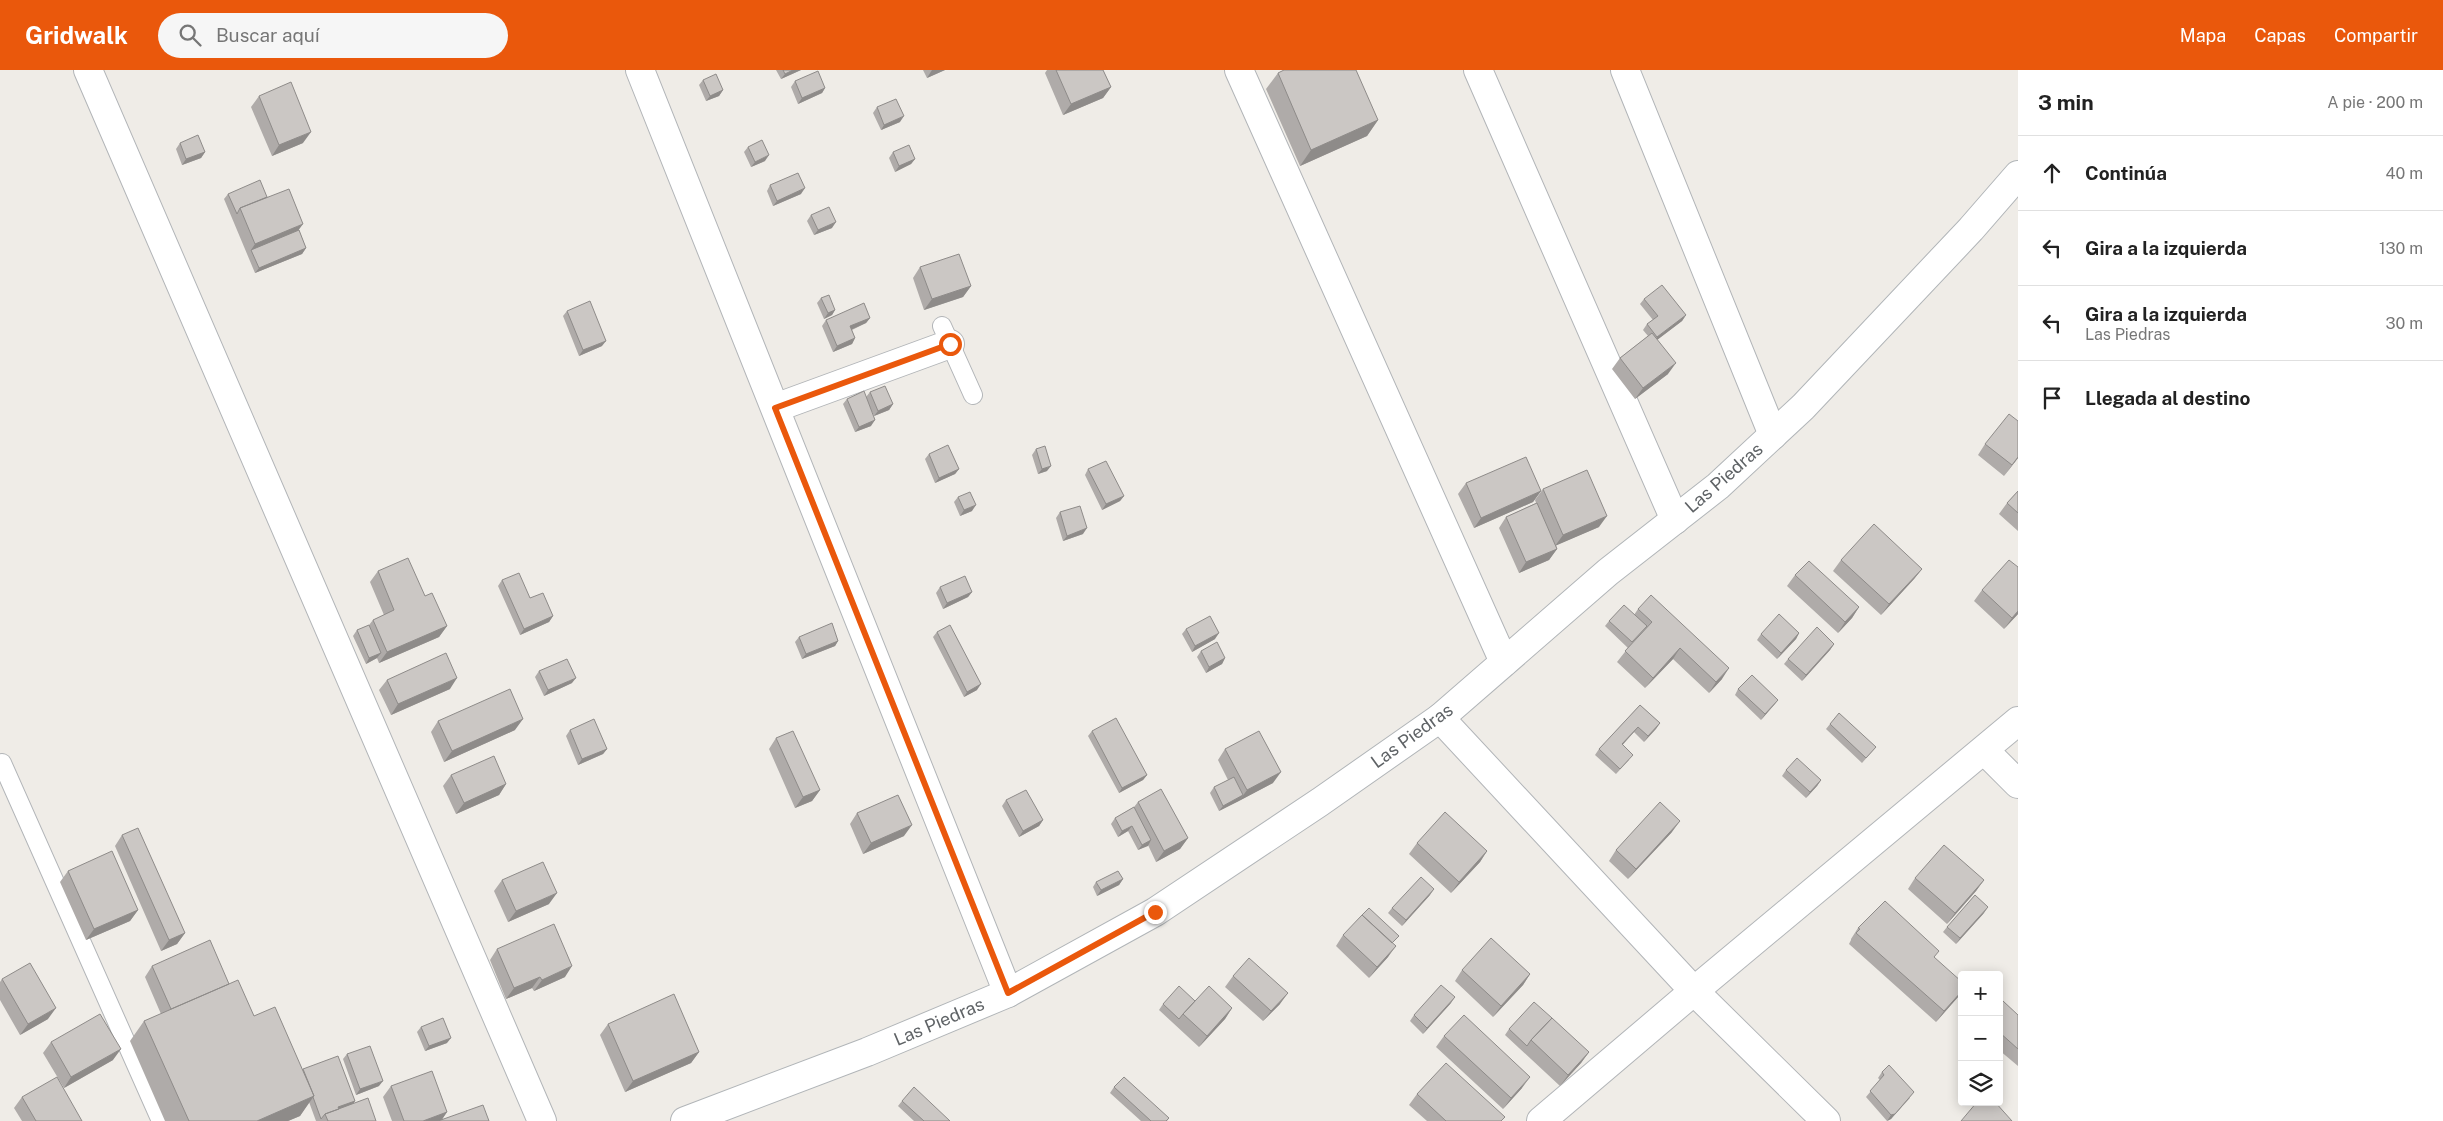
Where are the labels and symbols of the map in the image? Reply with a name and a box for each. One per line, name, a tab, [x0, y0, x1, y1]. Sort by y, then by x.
route start	[939, 333, 962, 356]
street label: Las Piedras	[1681, 438, 1767, 517]
street label: Las Piedras	[1367, 699, 1457, 772]
route end	[1144, 901, 1167, 924]
street label: Las Piedras	[890, 993, 987, 1050]

